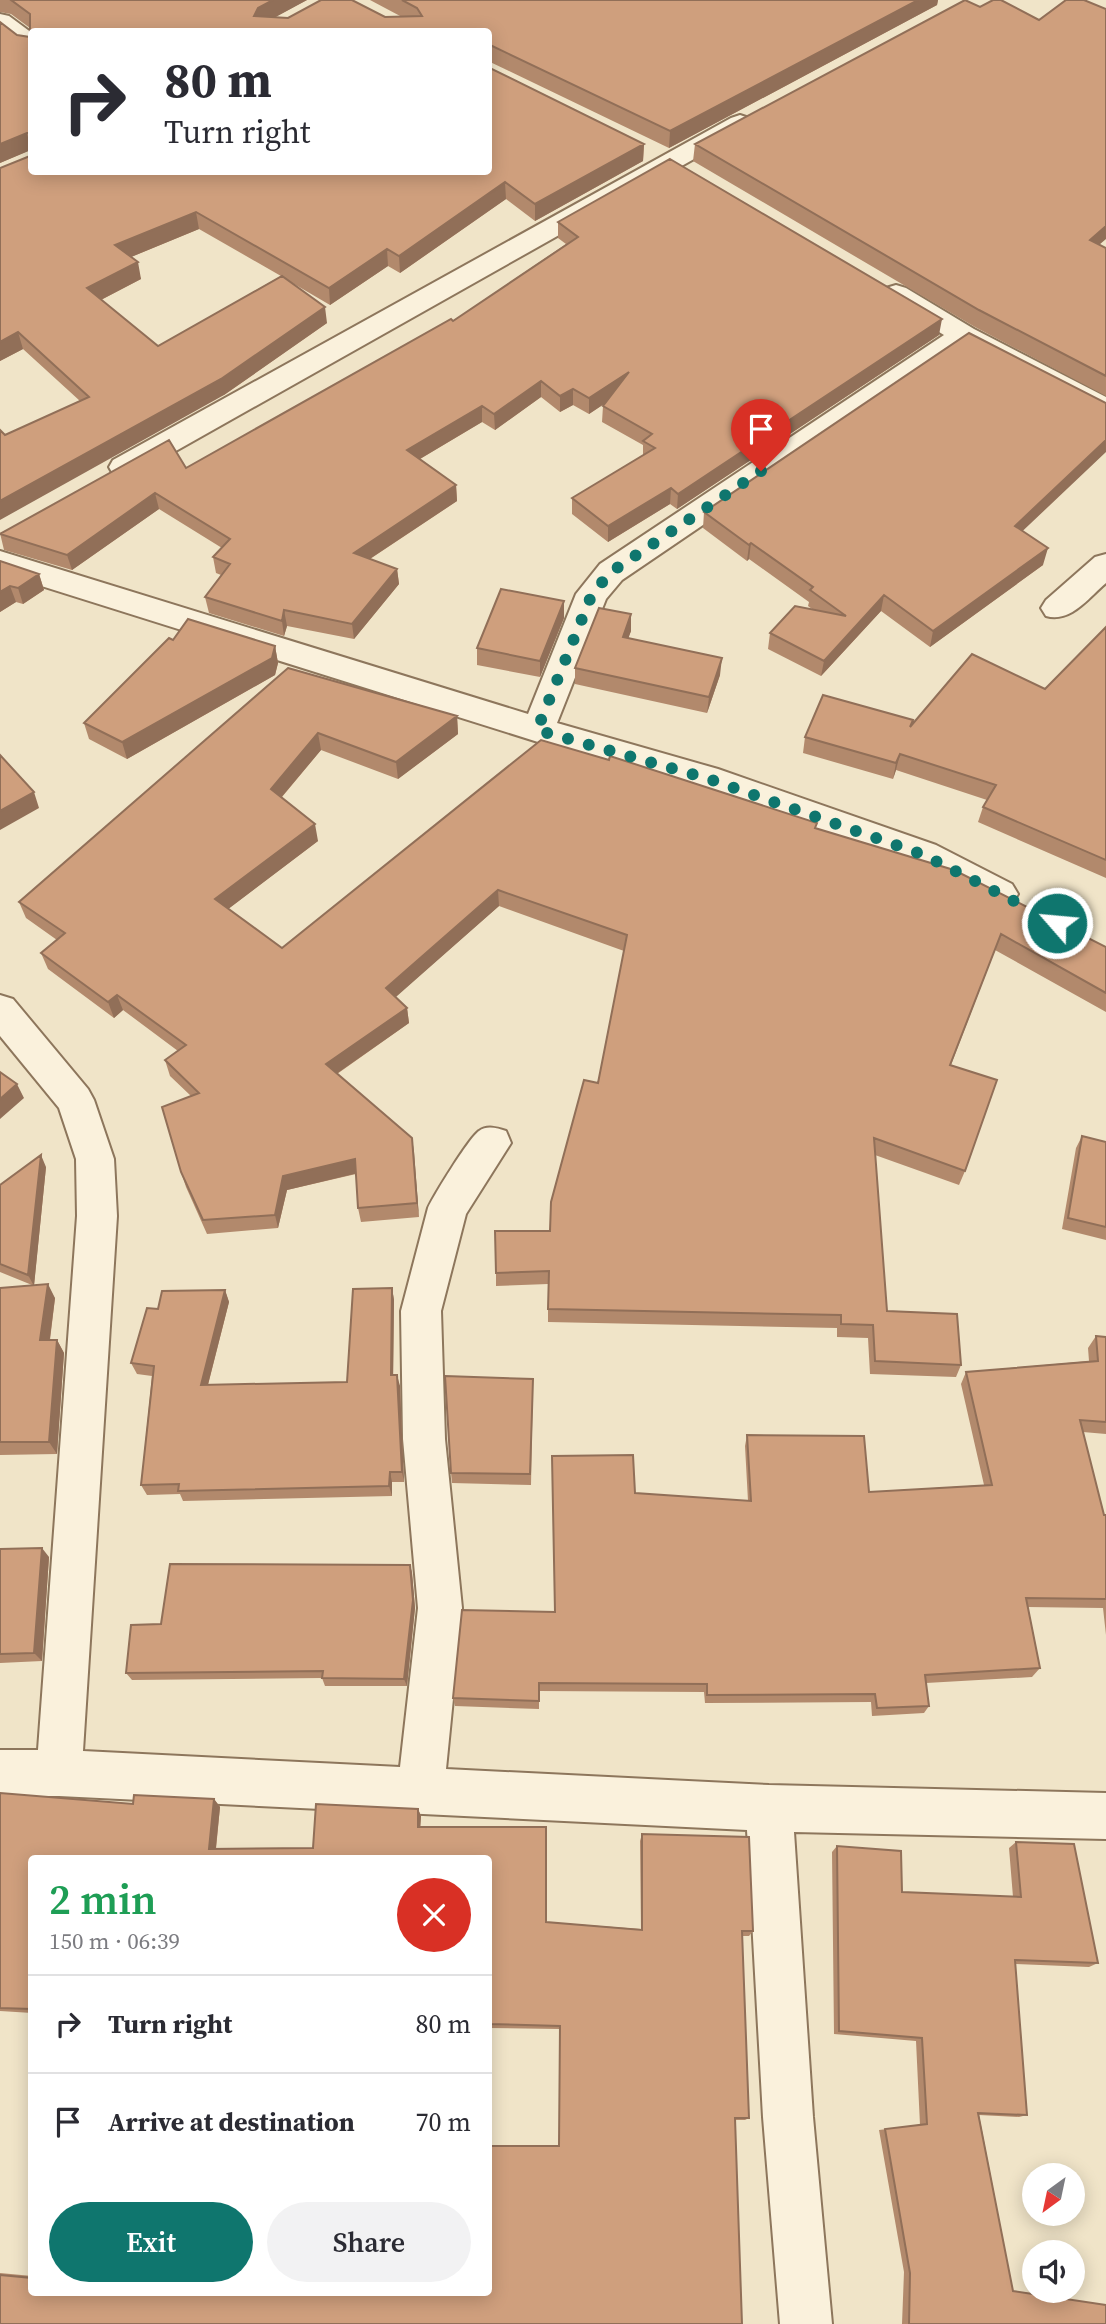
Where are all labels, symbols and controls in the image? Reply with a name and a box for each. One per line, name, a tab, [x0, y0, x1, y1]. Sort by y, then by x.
text: 80 m	[164, 46, 272, 113]
icon: right	[49, 56, 140, 147]
text: Turn right	[164, 110, 310, 154]
pin	[731, 399, 791, 471]
icon: arrive	[742, 410, 780, 448]
position arrow	[1020, 886, 1094, 960]
text: 2 min	[49, 1870, 157, 1928]
button: close	[397, 1878, 471, 1952]
text: 150 m · 06:39	[49, 1925, 180, 1957]
icon: right	[49, 2005, 87, 2043]
text: Turn right	[108, 2006, 232, 2042]
text: 80 m	[416, 2006, 471, 2042]
icon: arrive	[49, 2103, 87, 2141]
text: Arrive at destination	[108, 2104, 355, 2140]
text: 70 m	[416, 2104, 471, 2140]
north arrow	[1022, 2163, 1085, 2226]
map controls	[1022, 2163, 1085, 2303]
button: Exit	[49, 2202, 253, 2282]
button: Share	[267, 2202, 471, 2282]
button: sound	[1022, 2240, 1085, 2303]

